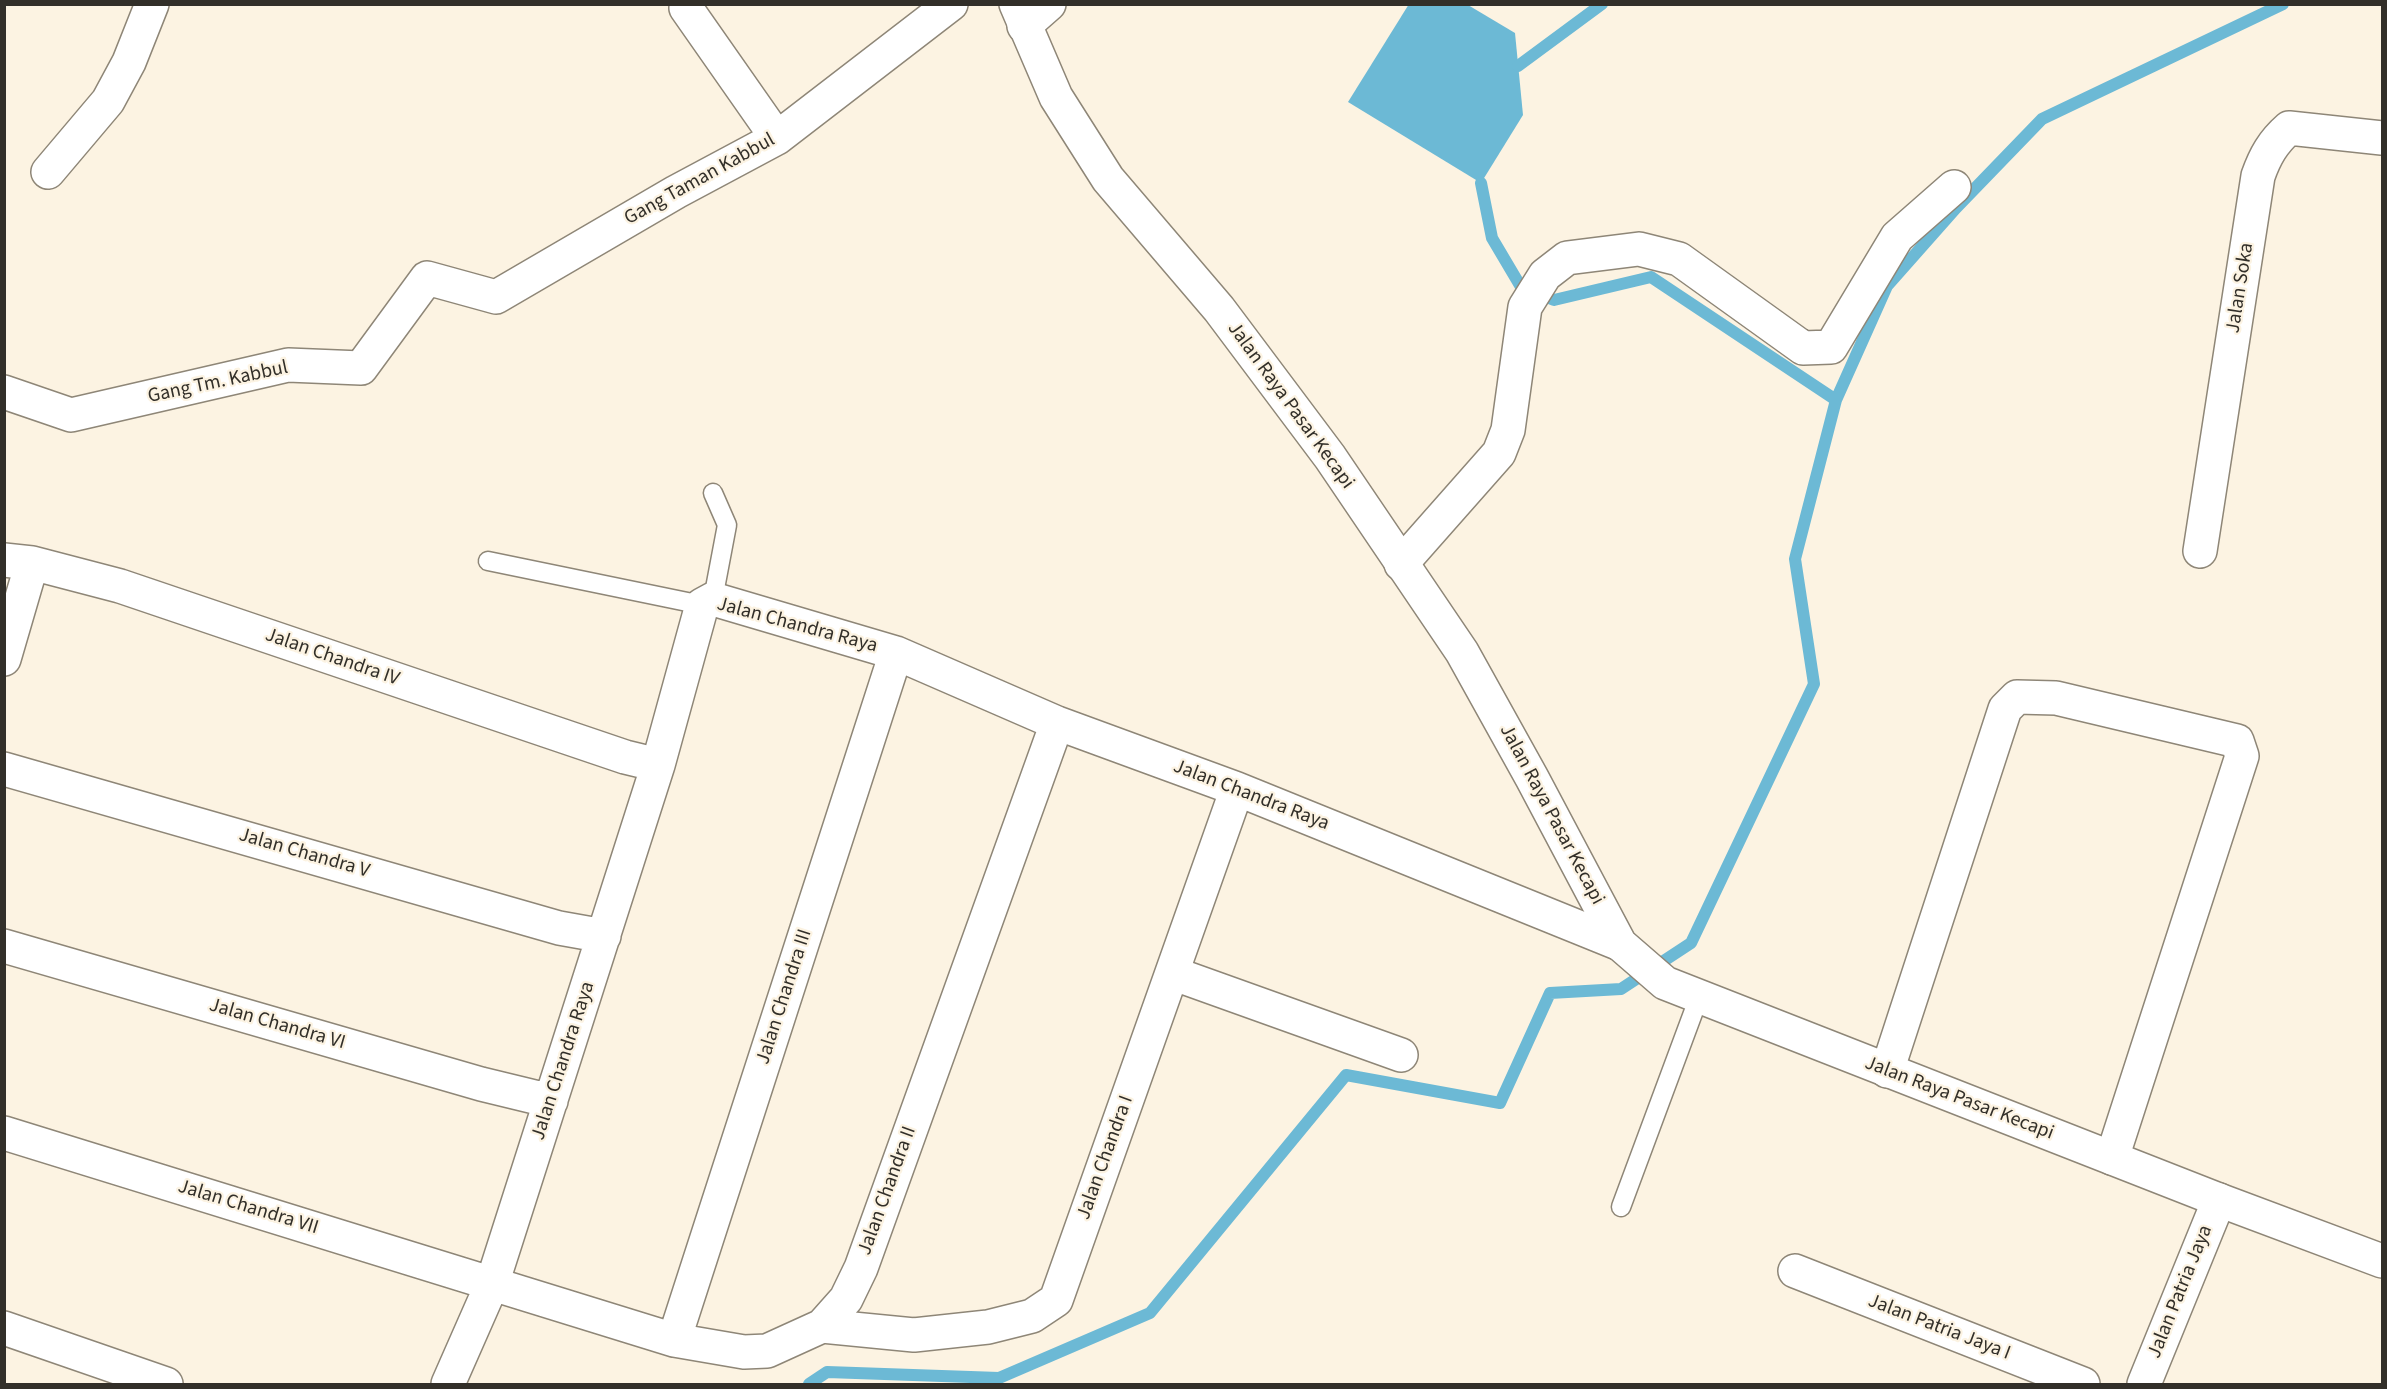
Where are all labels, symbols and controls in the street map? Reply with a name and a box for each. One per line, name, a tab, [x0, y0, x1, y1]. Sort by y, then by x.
street label: Gang Taman Kabbul	[621, 129, 779, 231]
street label: Jalan Soka	[2222, 241, 2260, 335]
street label: Jalan Raya Pasar Kecapi	[1221, 318, 1359, 494]
street label: Gang Tm. Kabbul	[146, 356, 290, 410]
street label: Jalan Chandra Raya	[714, 593, 880, 659]
street label: Jalan Chandra IV	[262, 624, 402, 692]
street label: Jalan Raya Pasar Kecapi	[1493, 721, 1609, 909]
street label: Jalan Chandra Raya	[1170, 755, 1332, 837]
street label: Jalan Chandra V	[236, 824, 372, 884]
street label: Jalan Chandra III	[752, 926, 818, 1068]
street label: Jalan Chandra Raya	[527, 979, 601, 1143]
street label: Jalan Chandra VI	[206, 994, 348, 1056]
street label: Jalan Raya Pasar Kecapi	[1861, 1052, 2057, 1146]
street label: Jalan Chandra I	[1072, 1093, 1140, 1223]
street label: Jalan Chandra II	[854, 1123, 922, 1259]
street label: Jalan Chandra VII	[175, 1175, 321, 1241]
street label: Jalan Patria Jaya	[2143, 1222, 2219, 1362]
street label: Jalan Patria Jaya I	[1864, 1290, 2014, 1366]

